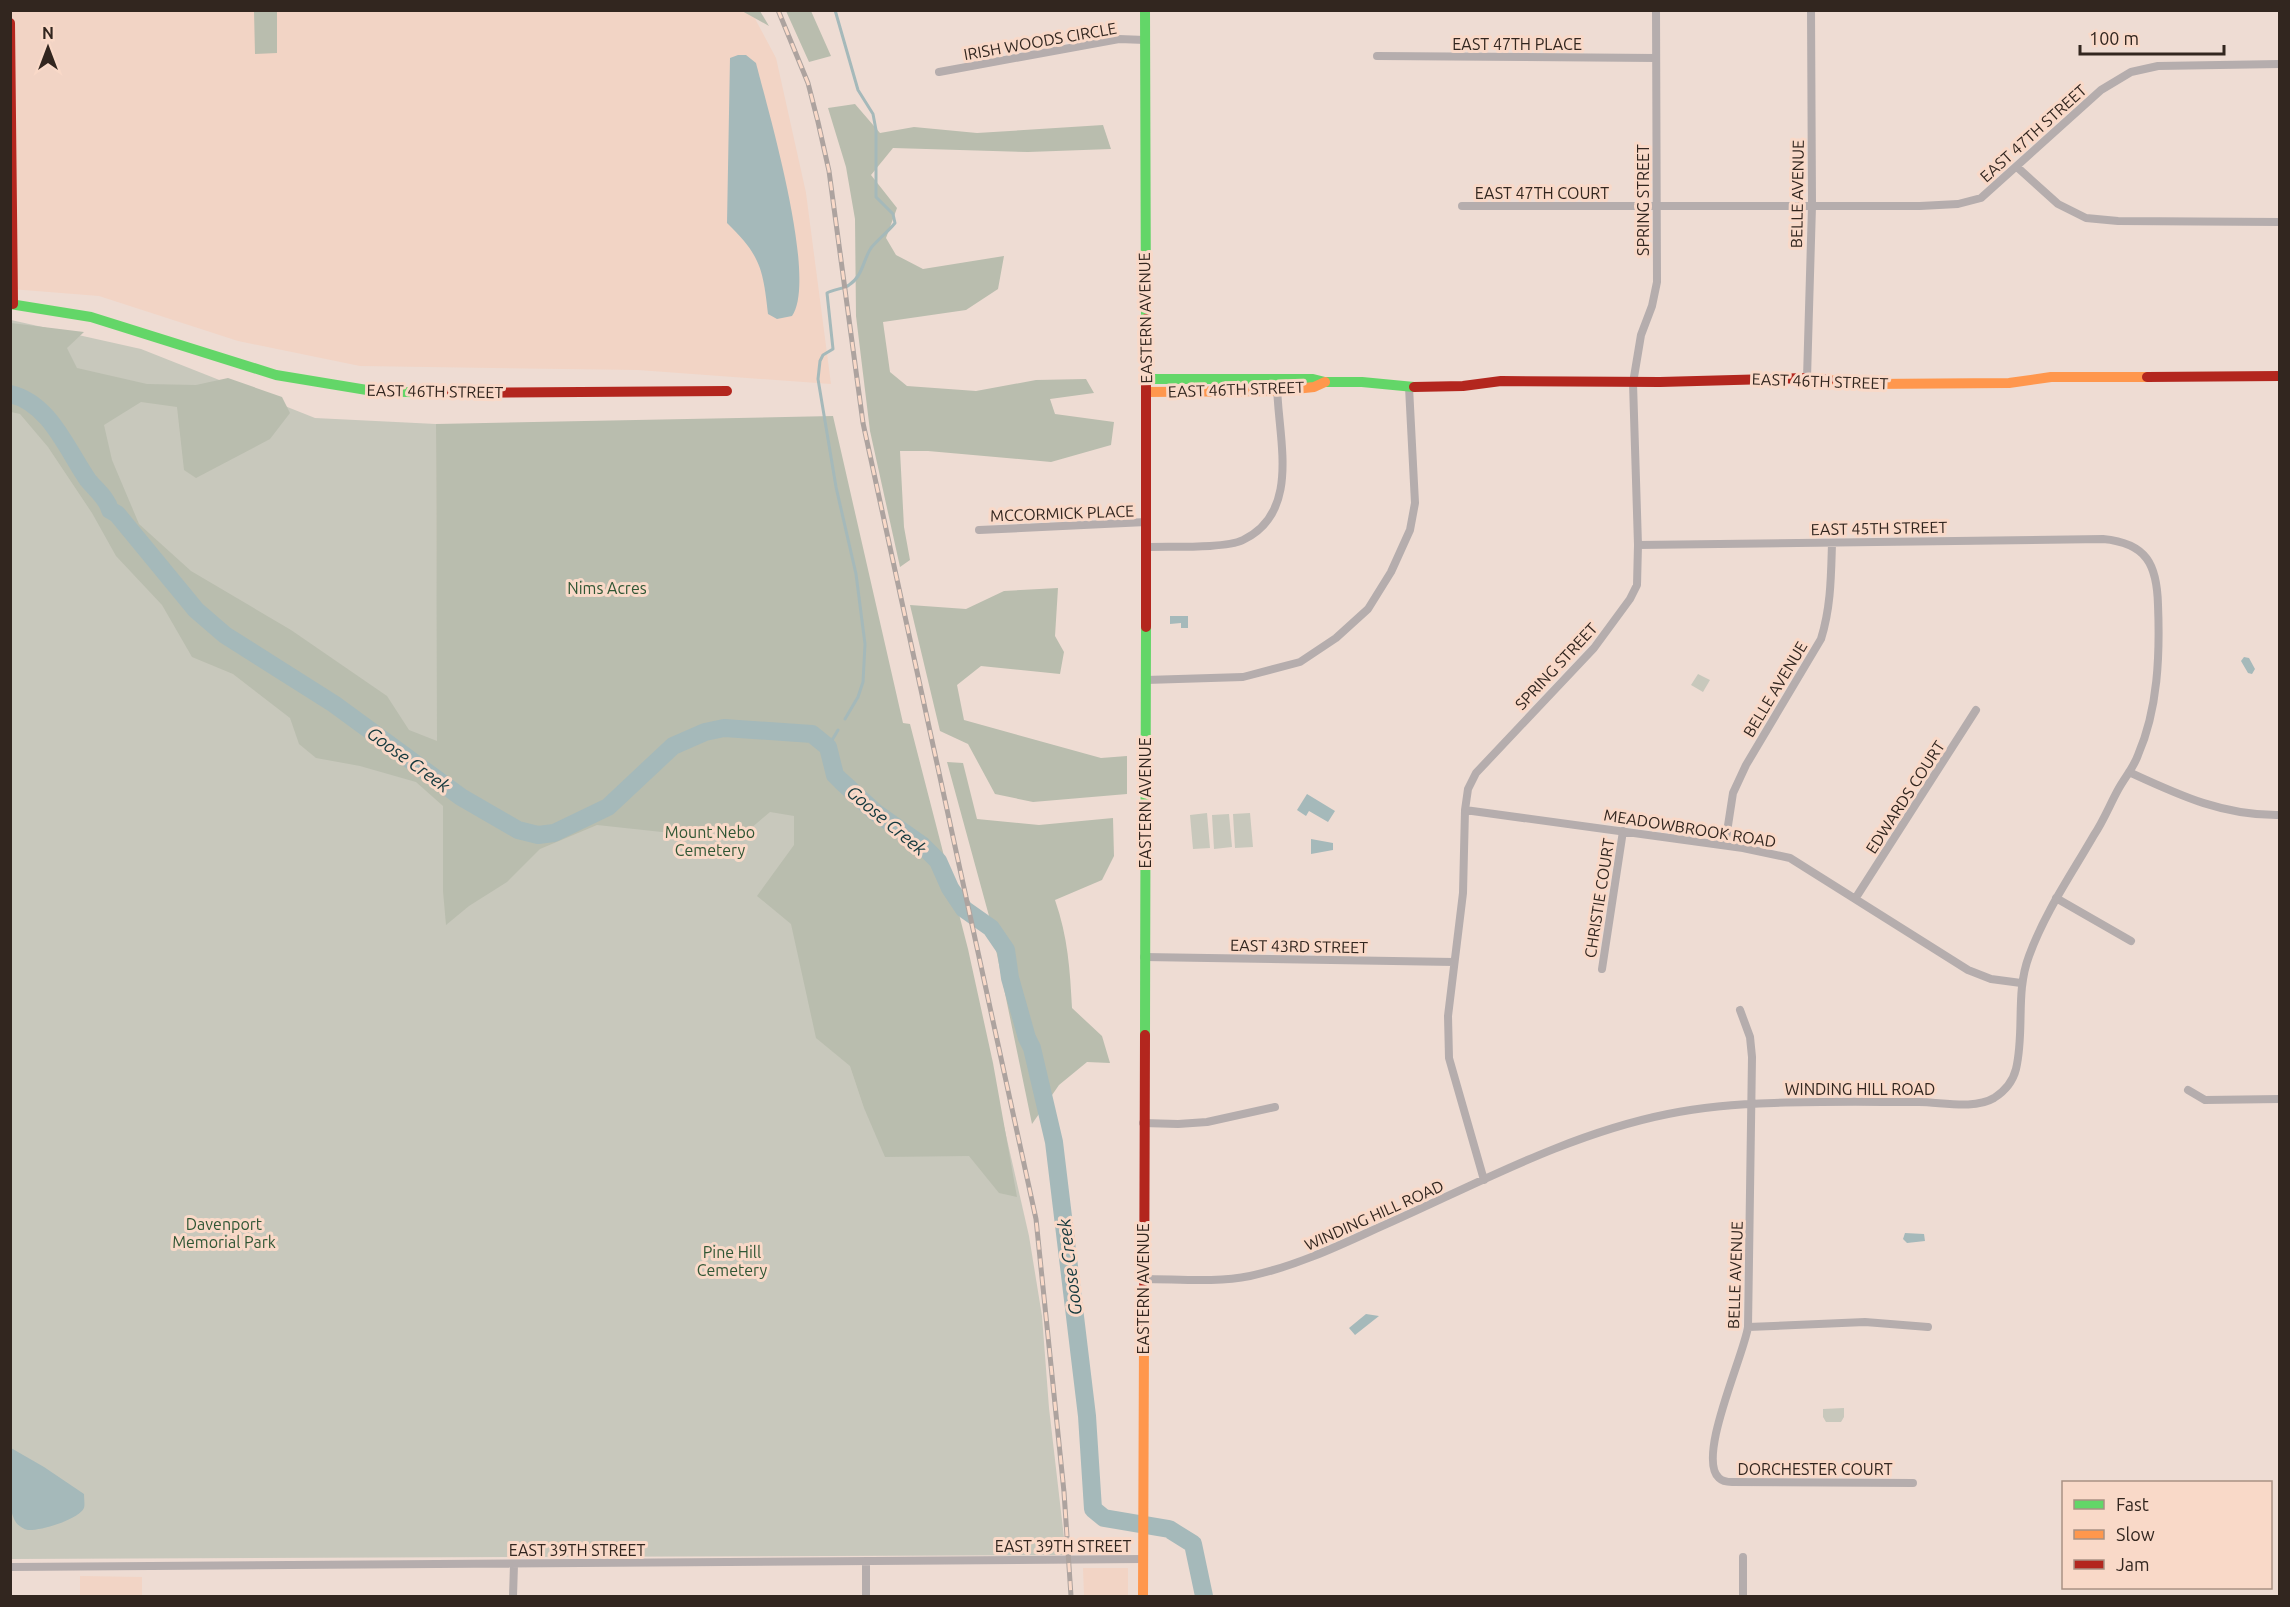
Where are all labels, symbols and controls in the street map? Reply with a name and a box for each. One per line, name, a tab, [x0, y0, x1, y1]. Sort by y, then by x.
north arrow	[18, 18, 78, 78]
scale bar	[2080, 18, 2224, 56]
street label: IRISH WOODS CIRCLE	[962, 19, 1118, 63]
text: N	[42, 24, 54, 42]
text: 100 m	[2089, 28, 2139, 48]
street label: EAST 47TH PLACE	[1452, 35, 1582, 53]
street label: EAST 47TH STREET	[1976, 81, 2090, 185]
street label: BELLE AVENUE	[1787, 140, 1807, 248]
street label: SPRING STREET	[1634, 144, 1652, 256]
street label: EAST 47TH COURT	[1475, 184, 1609, 202]
street label: EASTERN AVENUE	[1135, 252, 1155, 384]
street label: EAST 46TH STREET	[1751, 370, 1889, 392]
street label: EAST 46TH STREET	[1167, 378, 1305, 400]
street label: EAST 46TH STREET	[367, 381, 504, 401]
street label: MCCORMICK PLACE	[990, 501, 1134, 525]
street label: EAST 45TH STREET	[1811, 518, 1948, 538]
park label: Nims Acres	[567, 579, 647, 597]
street label: SPRING STREET	[1511, 619, 1601, 713]
street label: BELLE AVENUE	[1739, 638, 1811, 740]
water label: Goose Creek	[364, 722, 455, 796]
street label: EASTERN AVENUE	[1136, 737, 1154, 869]
street label: EDWARDS COURT	[1862, 737, 1948, 857]
water label: Goose Creek	[843, 781, 931, 859]
street label: MEADOWBROOK ROAD	[1603, 805, 1777, 851]
park label: Mount Nebo Cemetery	[665, 823, 755, 859]
street label: CHRISTIE COURT	[1581, 837, 1617, 959]
street label: EAST 43RD STREET	[1230, 936, 1368, 956]
street label: WINDING HILL ROAD	[1785, 1080, 1935, 1098]
street label: WINDING HILL ROAD	[1302, 1176, 1446, 1254]
park label: Davenport Memorial Park	[172, 1215, 276, 1251]
water label: Goose Creek	[1053, 1217, 1085, 1317]
street label: BELLE AVENUE	[1724, 1221, 1746, 1329]
street label: EASTERN AVENUE	[1134, 1223, 1152, 1355]
park label: Pine Hill Cemetery	[697, 1243, 768, 1279]
street label: DORCHESTER COURT	[1737, 1460, 1893, 1478]
legend	[2062, 1481, 2272, 1589]
text: Fast	[2116, 1494, 2149, 1514]
text: Slow	[2116, 1524, 2155, 1544]
street label: EAST 39TH STREET	[995, 1537, 1131, 1555]
street label: EAST 39TH STREET	[509, 1541, 645, 1559]
text: Jam	[2116, 1554, 2150, 1574]

